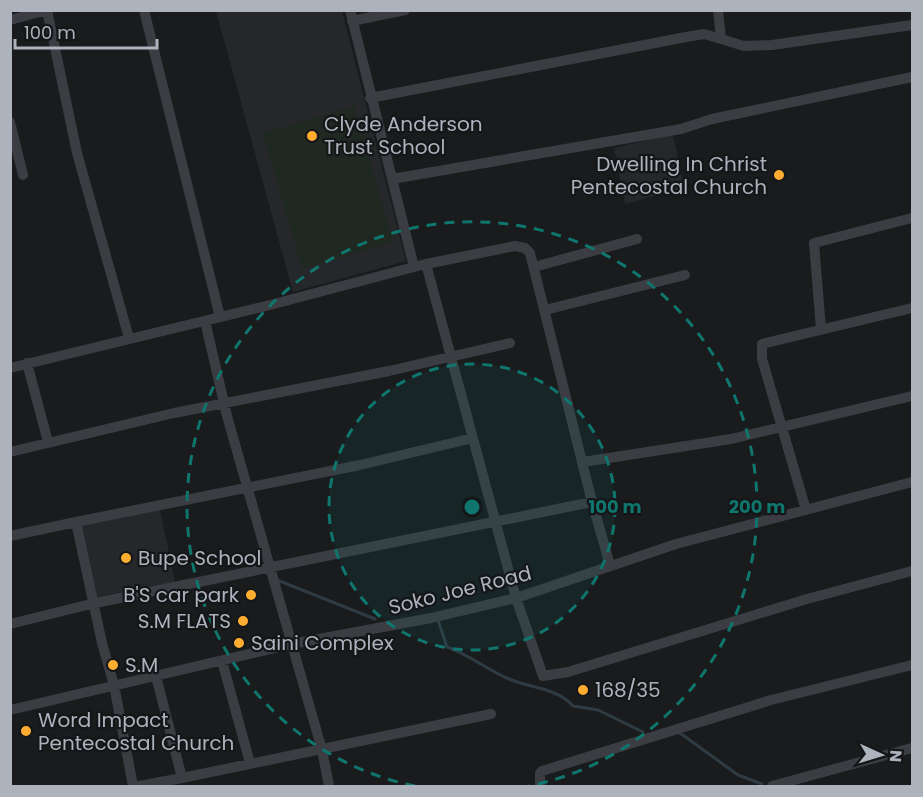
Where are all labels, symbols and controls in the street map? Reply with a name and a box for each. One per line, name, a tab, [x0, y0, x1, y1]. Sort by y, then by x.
scale bar	[15, 12, 158, 50]
text: 100 m	[24, 20, 76, 45]
place label: Clyde Anderson Trust School	[324, 110, 483, 161]
marker: Clyde Anderson Trust School	[305, 129, 319, 143]
place label: Dwelling In Christ Pentecostal Church	[571, 150, 767, 201]
marker: Dwelling In Christ Pentecostal Church	[772, 168, 786, 182]
text: 100 m	[588, 494, 642, 519]
text: 200 m	[729, 494, 785, 519]
centre of rings	[462, 497, 482, 517]
place label: Bupe School	[138, 544, 262, 572]
marker: Bupe School	[119, 551, 133, 565]
street label: Soko Joe Road	[386, 559, 534, 621]
place label: B'S car park	[123, 581, 240, 609]
marker: B'S car park	[244, 588, 258, 602]
place label: S.M FLATS	[138, 607, 231, 635]
marker: S.M FLATS	[236, 614, 250, 628]
place label: Saini Complex	[251, 629, 394, 657]
marker: Saini Complex	[232, 636, 246, 650]
place label: S.M	[125, 651, 158, 679]
marker: S.M	[106, 658, 120, 672]
place label: 168/35	[595, 676, 661, 704]
marker: 168/35	[576, 683, 590, 697]
place label: Word Impact Pentecostal Church	[38, 706, 234, 757]
marker: Word Impact Pentecostal Church	[19, 724, 33, 738]
north arrow	[851, 725, 911, 785]
text: N	[884, 749, 907, 763]

